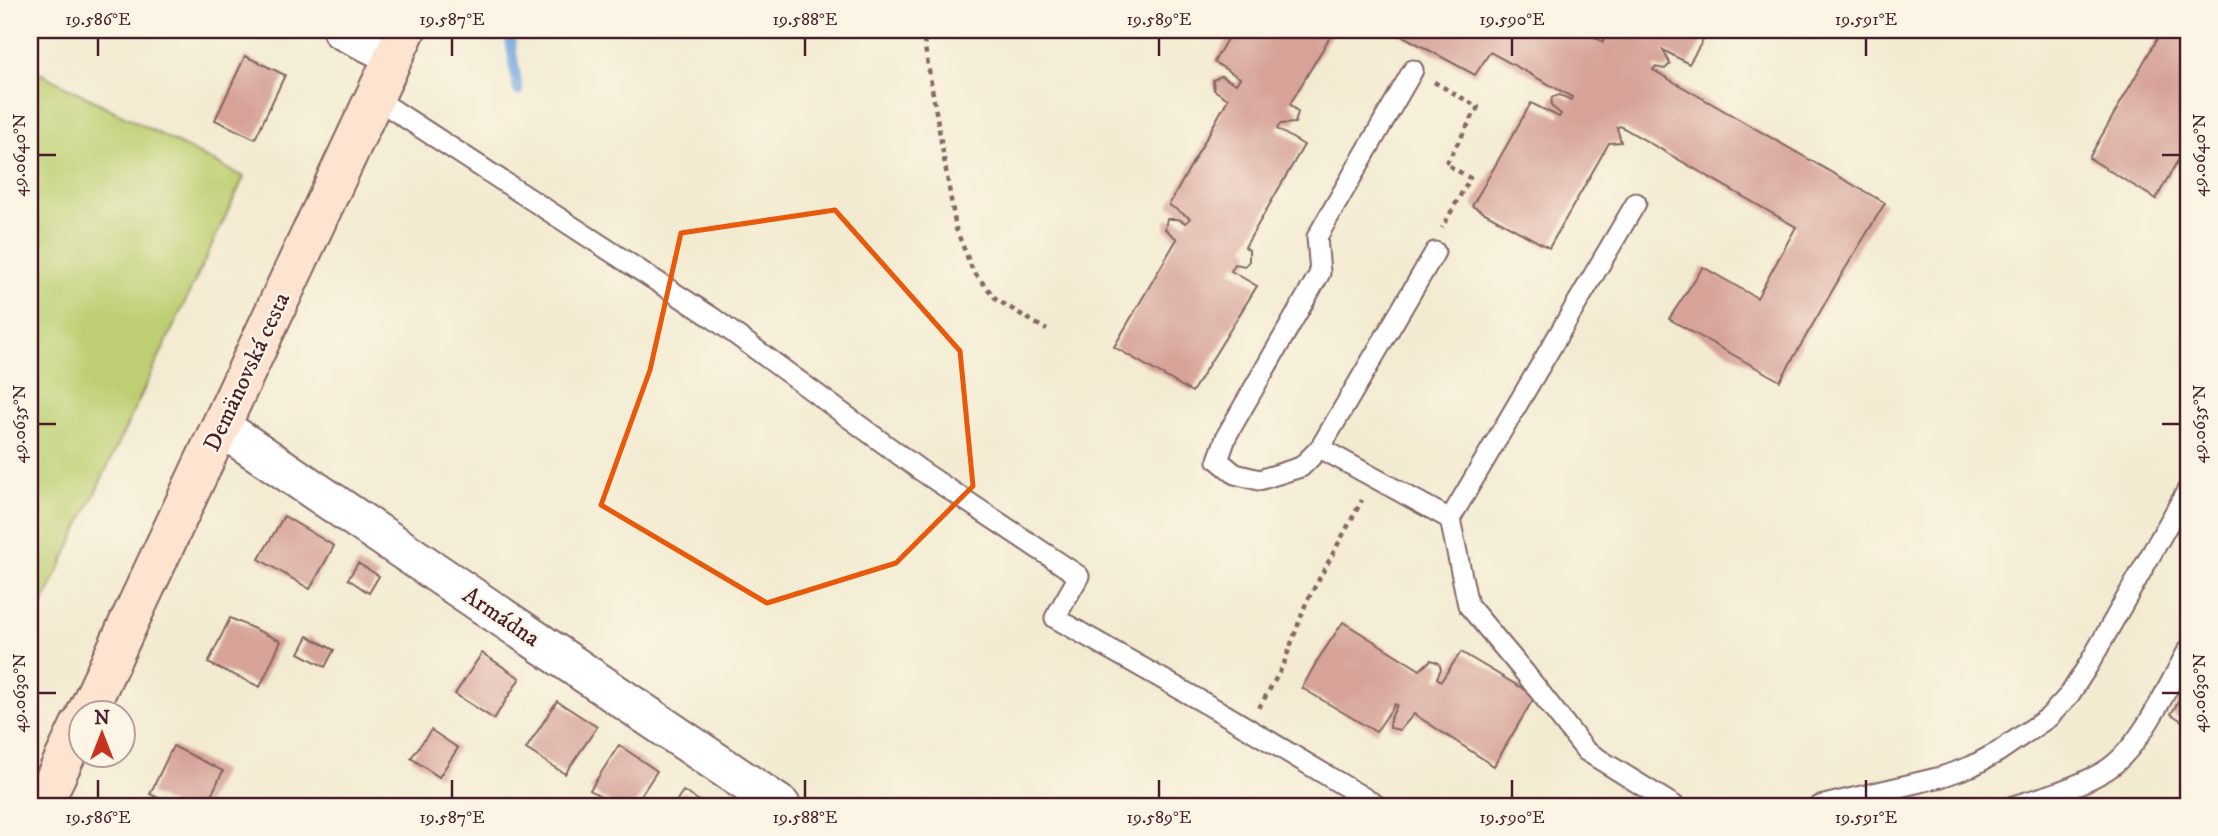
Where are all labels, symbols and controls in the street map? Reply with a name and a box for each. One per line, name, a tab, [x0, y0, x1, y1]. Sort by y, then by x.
text: 19.586°E	[65, 9, 131, 31]
text: 19.587°E	[419, 9, 485, 31]
text: 19.588°E	[772, 9, 838, 31]
text: 19.589°E	[1127, 9, 1192, 31]
text: 19.590°E	[1479, 9, 1545, 31]
text: 19.591°E	[1835, 9, 1898, 31]
text: 49.0640°N	[9, 113, 31, 197]
text: 49.0640°N	[2189, 113, 2211, 197]
street label: Demänovská cesta	[197, 287, 297, 456]
text: 49.0635°N	[9, 384, 31, 463]
text: 49.0635°N	[2189, 384, 2211, 463]
street label: Armádna	[456, 580, 546, 654]
text: 49.0630°N	[9, 653, 31, 733]
text: 49.0630°N	[2189, 653, 2211, 733]
north arrow	[66, 700, 136, 770]
text: N	[94, 707, 110, 730]
text: 19.586°E	[65, 807, 131, 829]
text: 19.587°E	[419, 807, 485, 829]
text: 19.588°E	[772, 807, 838, 829]
text: 19.589°E	[1127, 807, 1192, 829]
text: 19.590°E	[1479, 807, 1545, 829]
text: 19.591°E	[1835, 807, 1898, 829]

